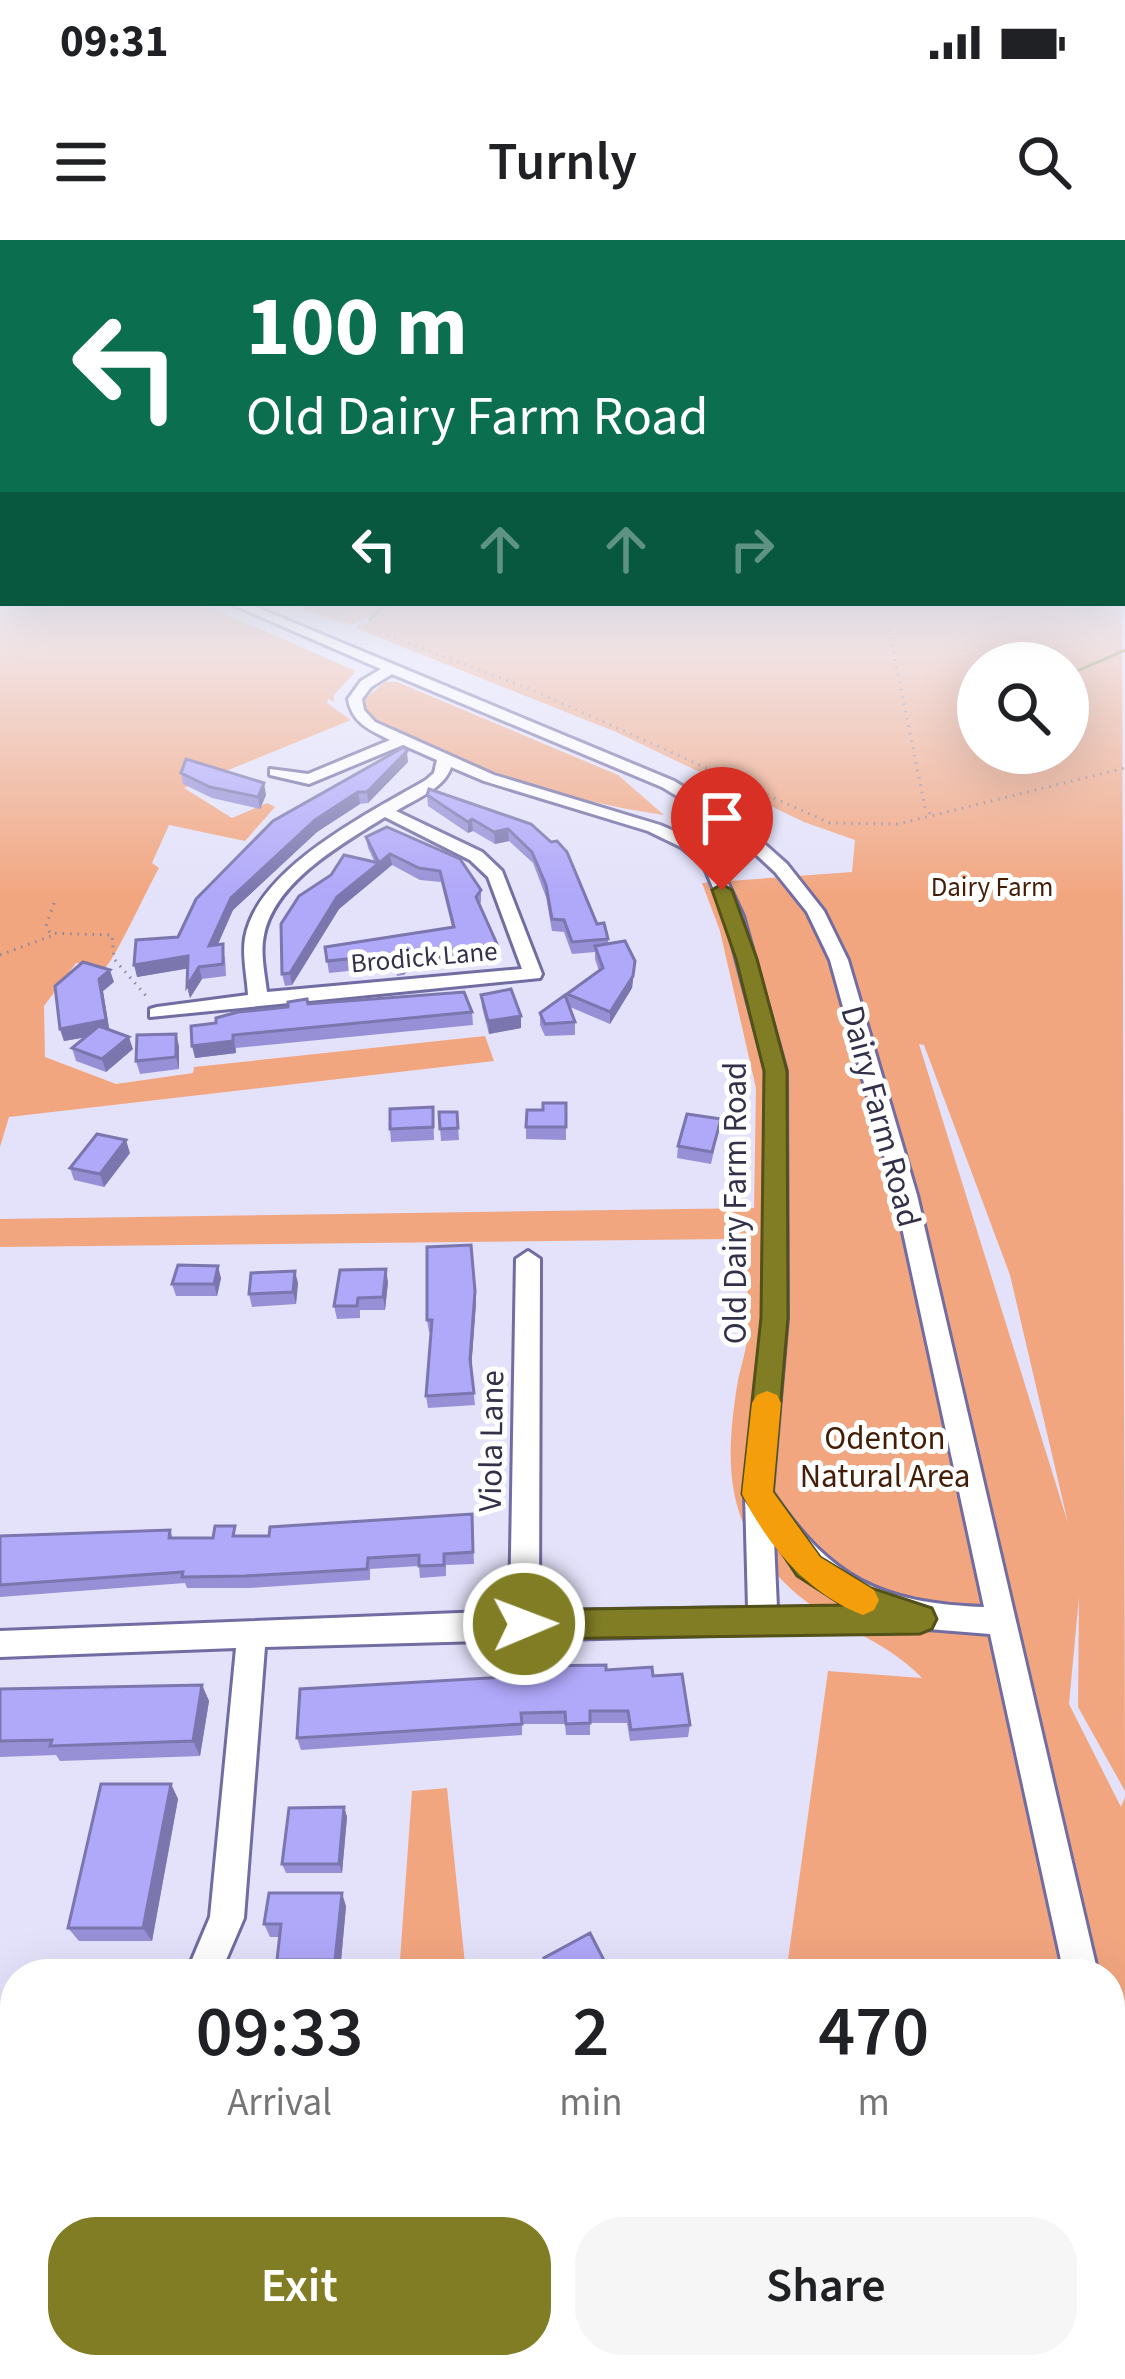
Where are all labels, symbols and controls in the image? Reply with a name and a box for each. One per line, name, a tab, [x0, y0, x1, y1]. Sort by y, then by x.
text: 09:31	[60, 10, 169, 74]
text: Turnly	[488, 124, 637, 201]
icon: menu	[48, 129, 114, 195]
icon: search	[1011, 129, 1077, 195]
text: 100 m	[246, 268, 468, 388]
icon: left	[48, 288, 204, 444]
text: Old Dairy Farm Road	[246, 379, 709, 456]
icon: left	[341, 516, 407, 582]
icon: ahead	[467, 516, 533, 582]
icon: ahead	[593, 516, 659, 582]
icon: right	[719, 516, 785, 582]
map controls	[957, 642, 1089, 774]
button: search	[957, 642, 1089, 774]
pin	[671, 767, 773, 890]
icon: arrive	[689, 785, 755, 851]
park label: Dairy Farm	[931, 868, 1053, 907]
street label: Brodick Lane	[349, 932, 499, 983]
street label: Dairy Farm Road	[828, 1000, 933, 1232]
street label: Old Dairy Farm Road	[712, 1062, 759, 1344]
street label: Viola Lane	[467, 1370, 516, 1512]
park label: Odenton Natural Area	[800, 1415, 970, 1500]
position arrow	[461, 1561, 587, 1687]
text: 09:33	[196, 1981, 363, 2084]
text: 2	[572, 1981, 609, 2084]
text: 470	[818, 1981, 929, 2084]
text: Arrival	[227, 2075, 332, 2131]
text: min	[559, 2075, 623, 2131]
text: m	[858, 2075, 890, 2131]
button: Exit	[48, 2217, 551, 2355]
button: Share	[575, 2217, 1077, 2355]

